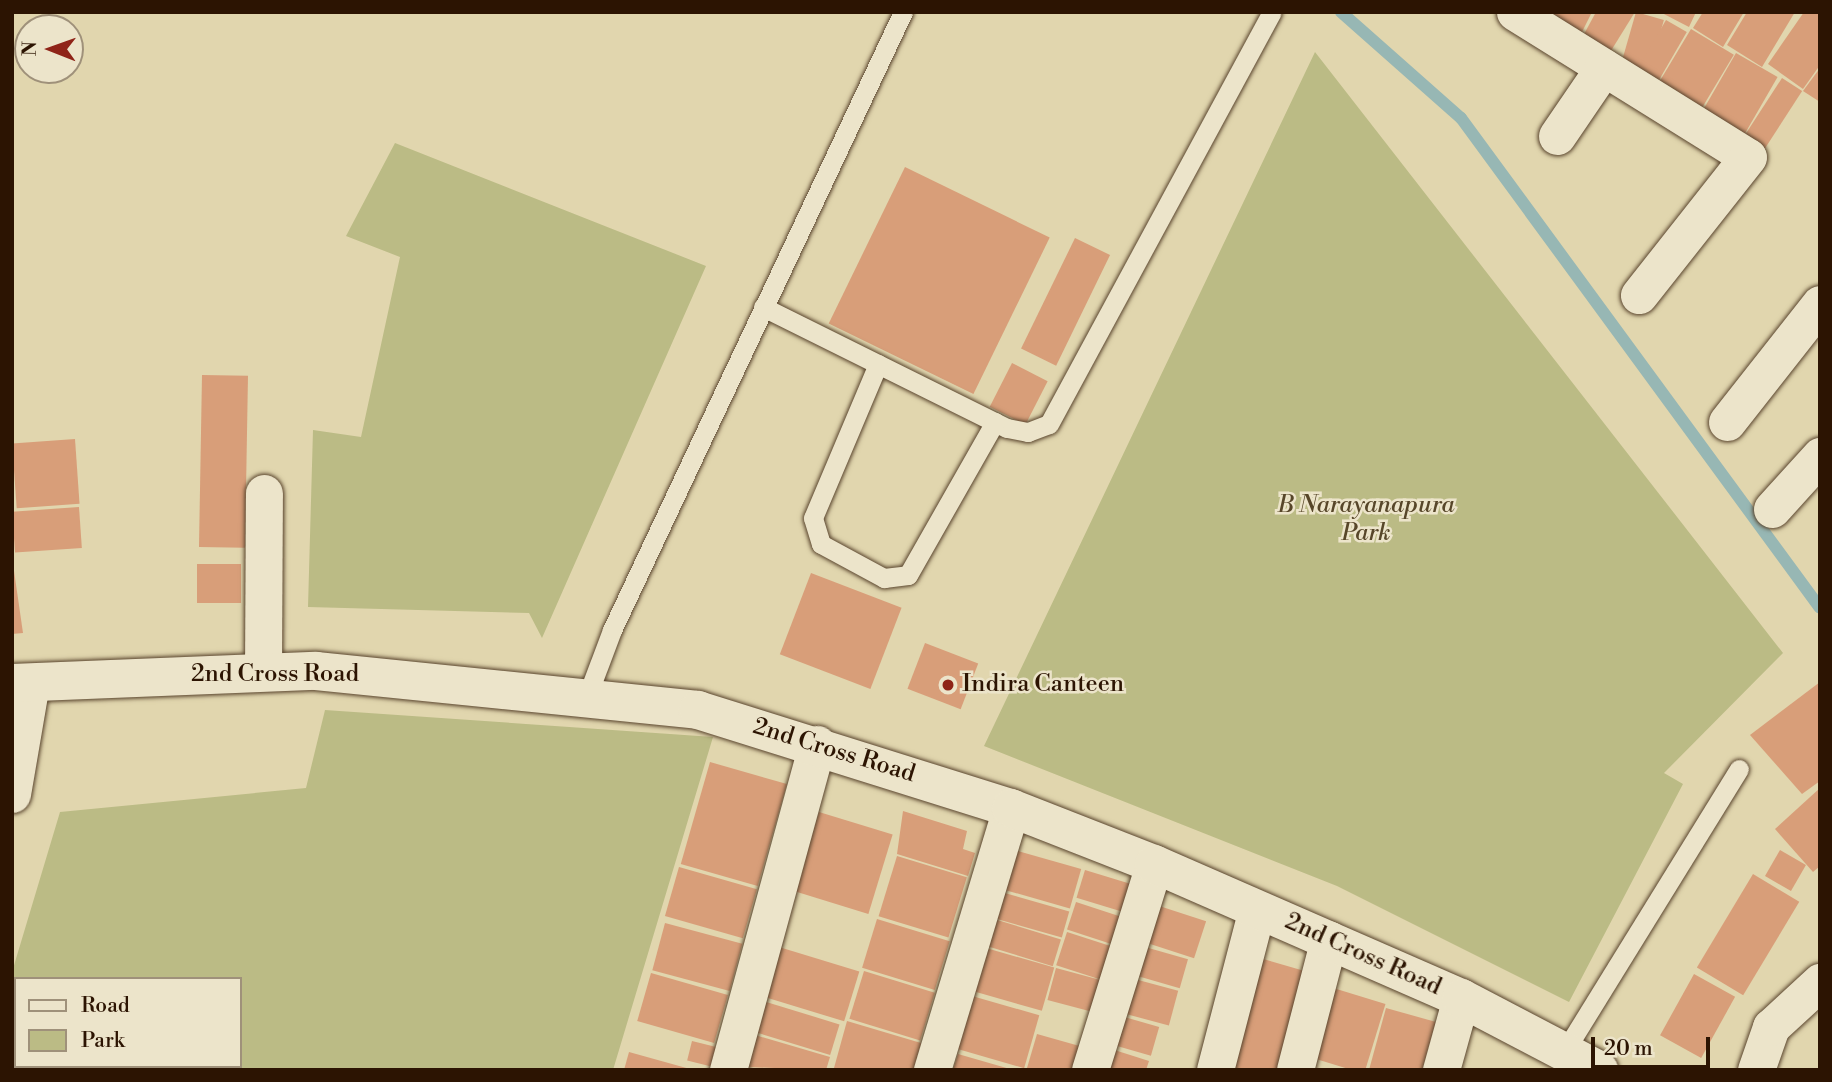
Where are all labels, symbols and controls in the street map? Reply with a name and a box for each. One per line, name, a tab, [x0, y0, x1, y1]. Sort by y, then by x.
north arrow	[14, 14, 84, 84]
text: N	[18, 41, 42, 56]
park label: B Narayanapura Park	[1278, 492, 1454, 548]
street label: 2nd Cross Road	[191, 661, 359, 689]
place label: Indira Canteen	[962, 671, 1124, 699]
marker: Indira Canteen	[940, 677, 956, 693]
street label: 2nd Cross Road	[749, 713, 919, 789]
street label: 2nd Cross Road	[1280, 908, 1446, 1002]
legend	[14, 977, 242, 1068]
text: Road	[81, 993, 130, 1019]
scale bar	[1594, 1023, 1713, 1066]
text: Park	[81, 1028, 125, 1054]
text: 20 m	[1604, 1036, 1653, 1062]

